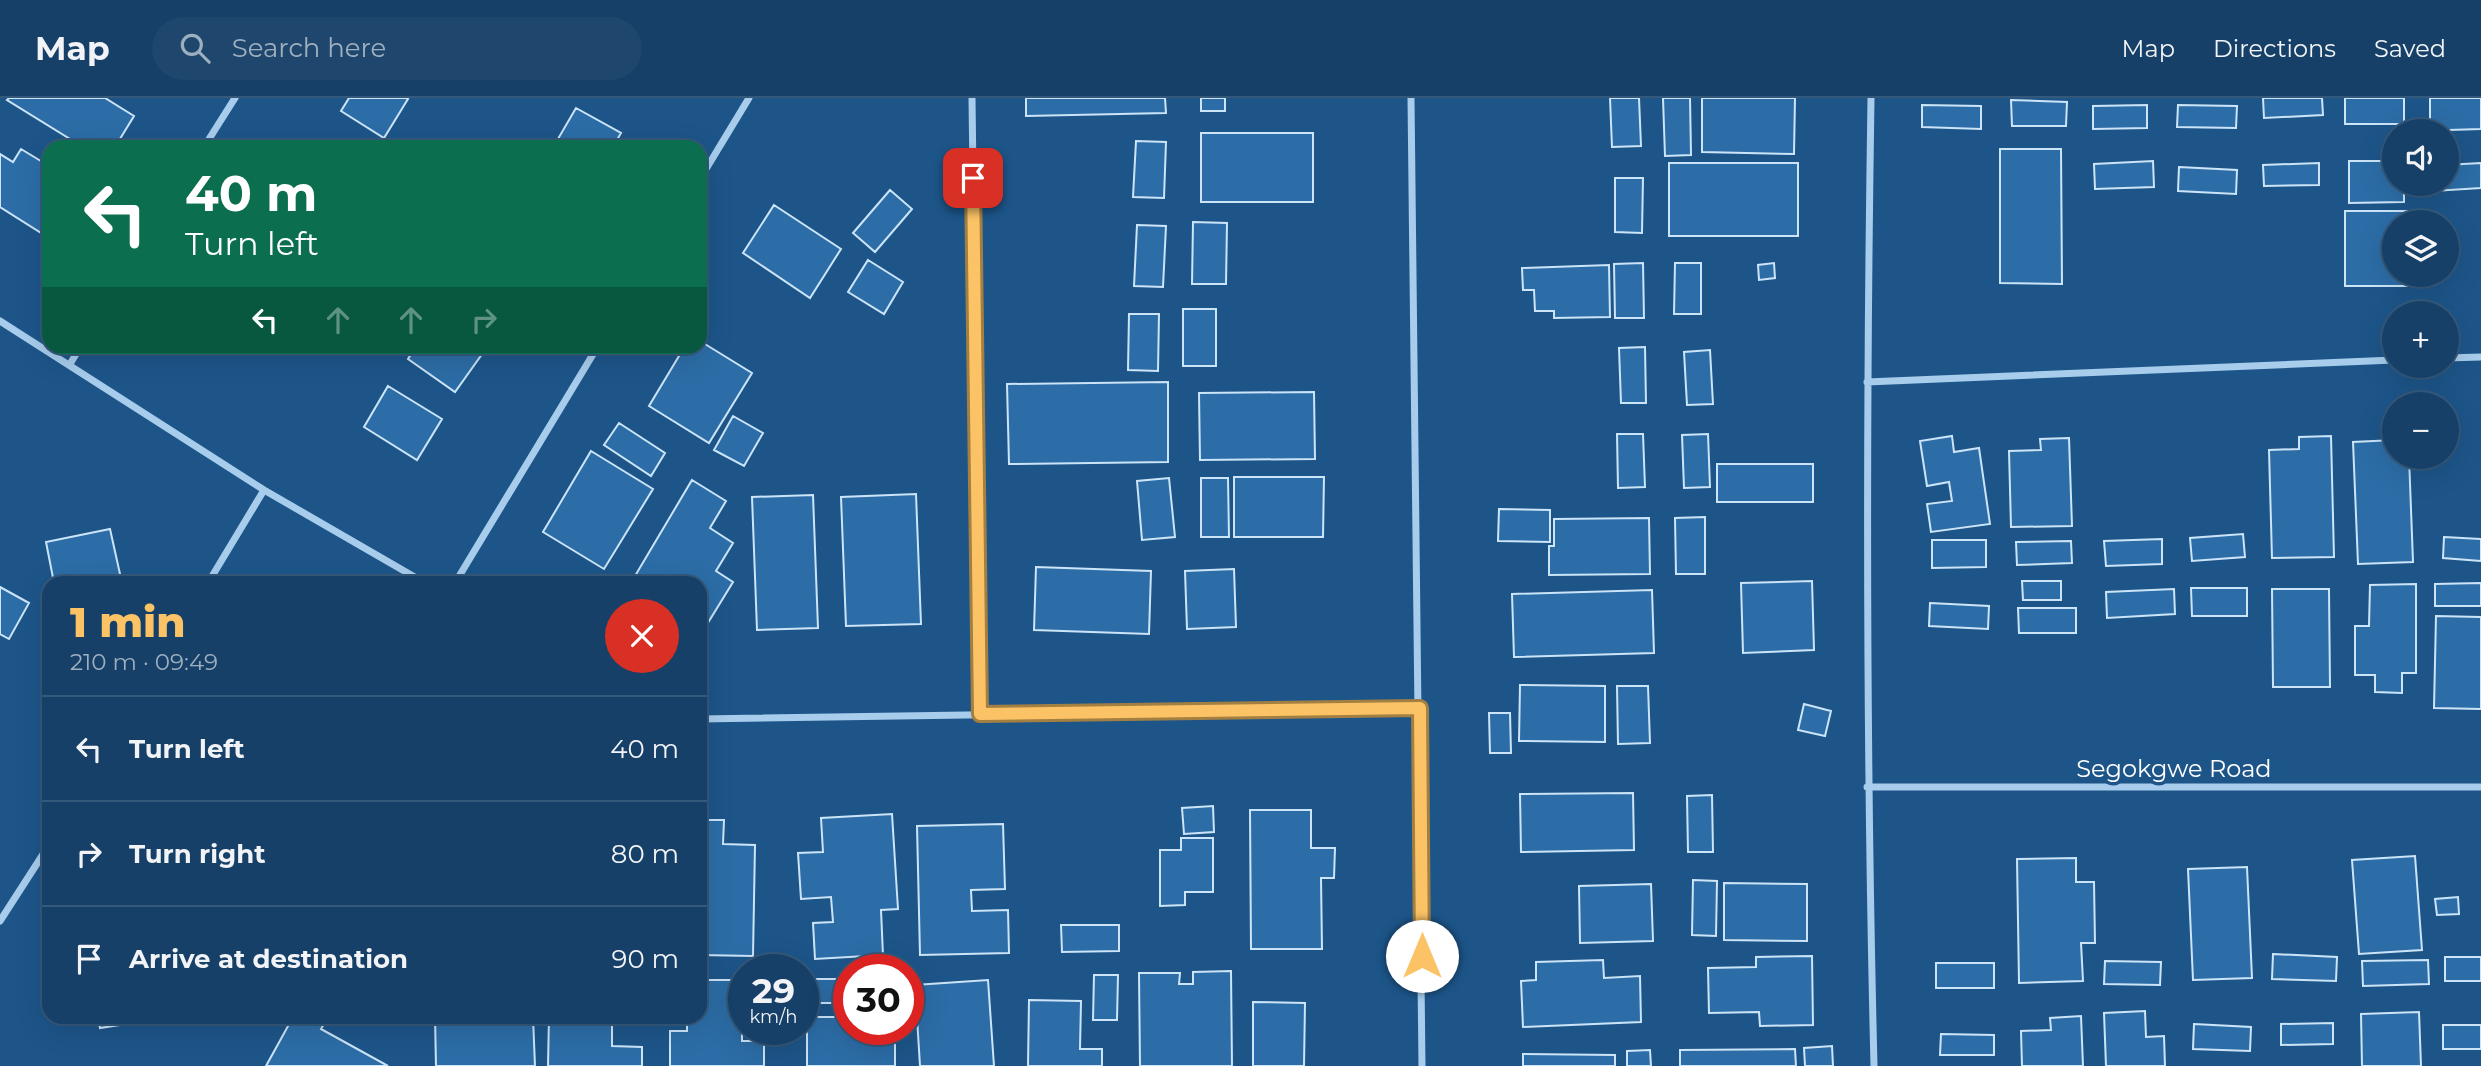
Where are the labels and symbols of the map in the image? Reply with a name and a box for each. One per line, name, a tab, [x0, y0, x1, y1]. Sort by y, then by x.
pin	[943, 148, 1003, 208]
street label: Segokgwe Road	[2076, 754, 2272, 783]
position arrow	[1385, 919, 1459, 993]
speed limit sign: 30	[833, 954, 924, 1045]

